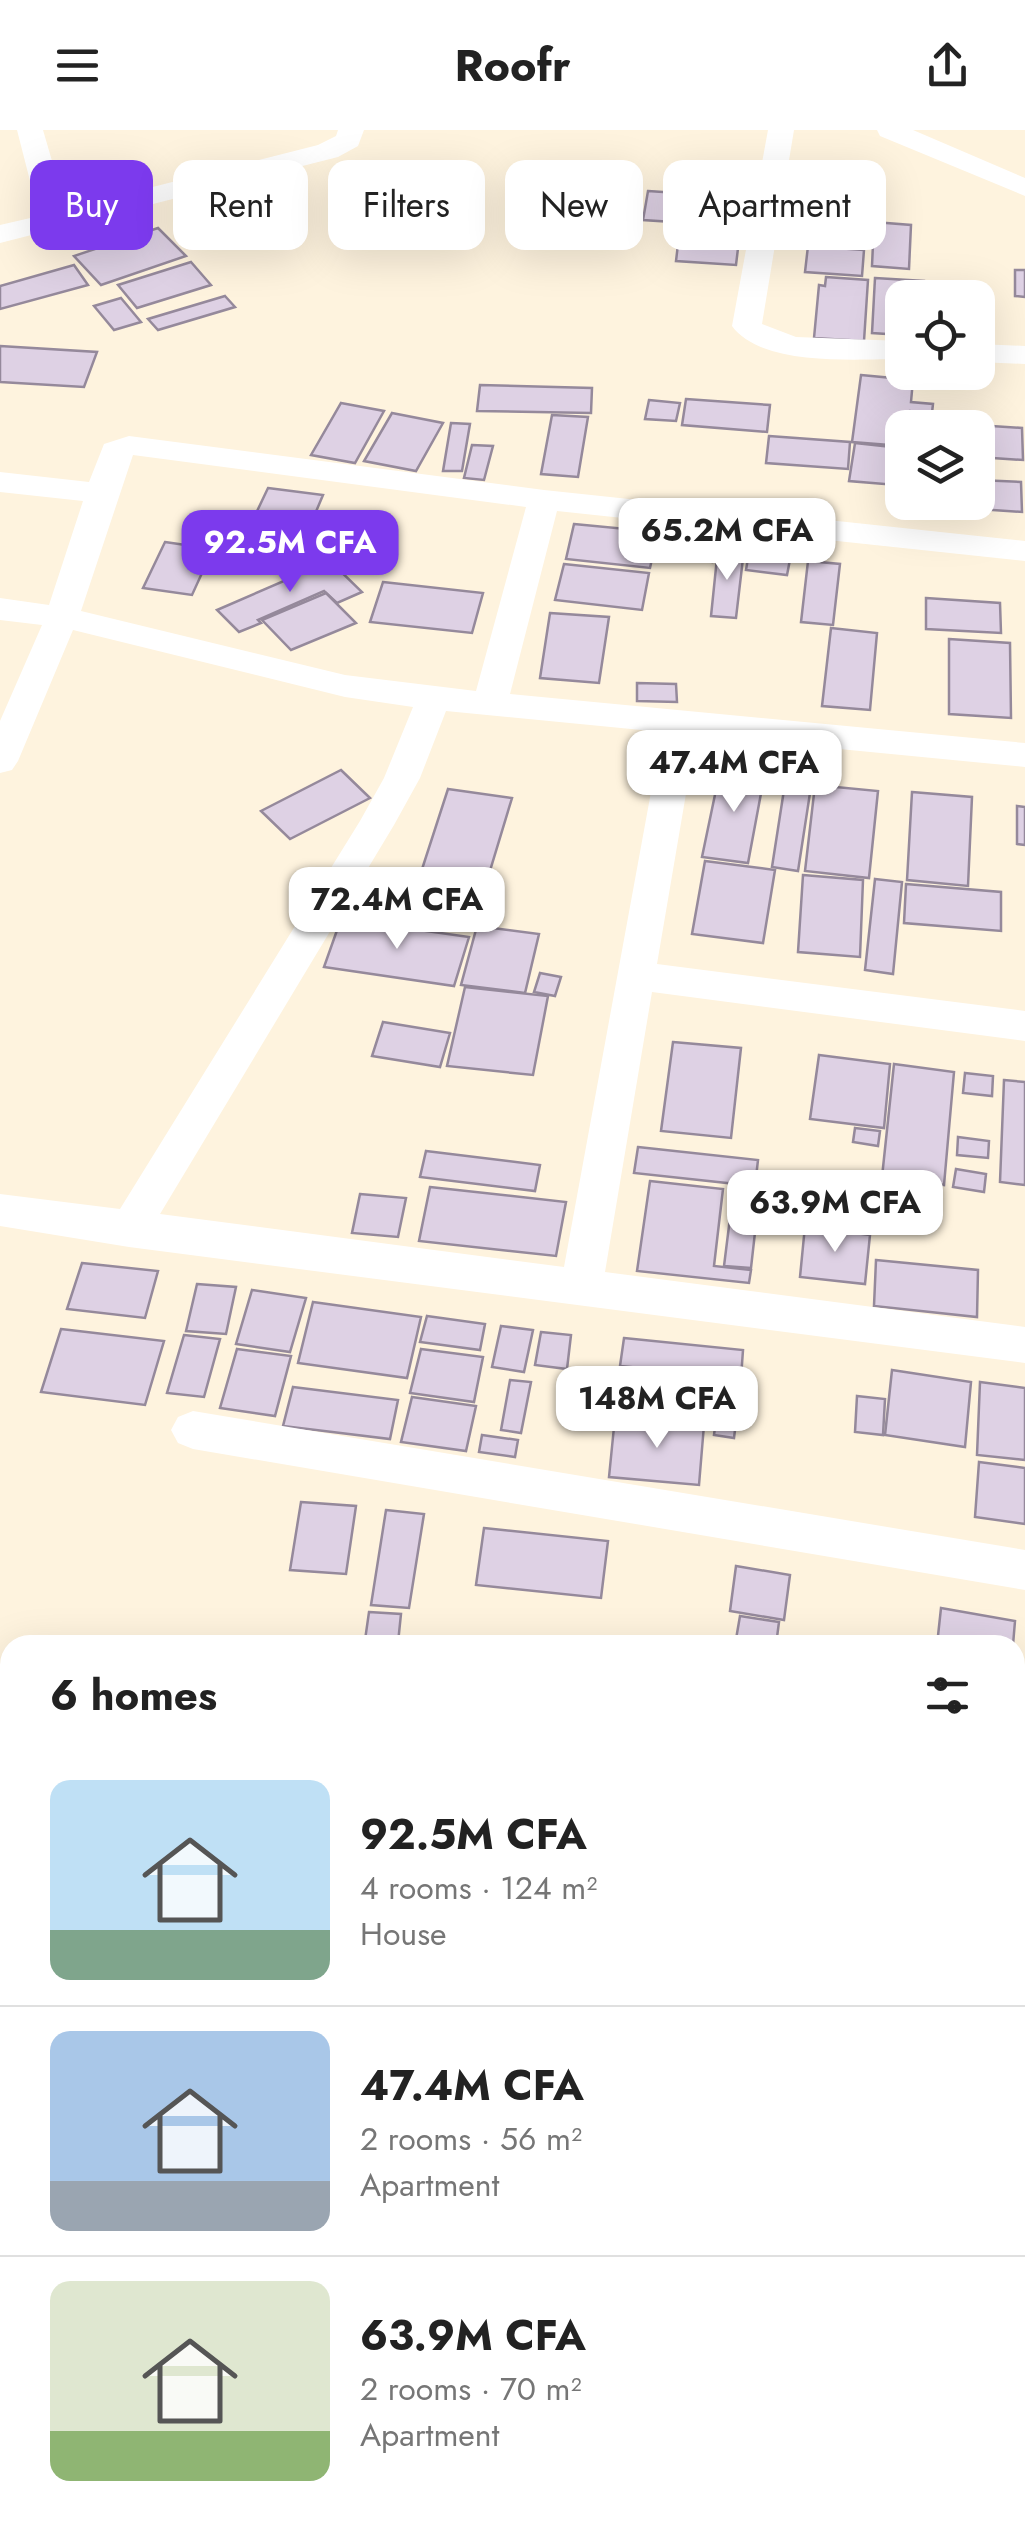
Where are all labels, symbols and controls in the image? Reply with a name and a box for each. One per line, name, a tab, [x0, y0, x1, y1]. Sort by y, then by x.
text: Roofr	[454, 33, 571, 98]
icon: menu	[50, 38, 105, 93]
icon: share	[920, 38, 975, 93]
chip: Buy	[30, 160, 153, 250]
chip: Rent	[173, 160, 308, 250]
chip: Filters	[328, 160, 485, 250]
chip: New	[505, 160, 643, 250]
chip: Apartment	[663, 160, 886, 250]
map controls	[885, 280, 995, 520]
button: locate	[885, 280, 995, 390]
button: layers	[885, 410, 995, 520]
pin: 65.2M CFA	[613, 498, 841, 583]
text: 65.2M CFA	[641, 507, 813, 553]
pin: 92.5M CFA	[176, 510, 404, 595]
text: 92.5M CFA	[204, 519, 376, 565]
pin: 47.4M CFA	[620, 730, 848, 815]
text: 47.4M CFA	[649, 739, 819, 785]
pin: 72.4M CFA	[283, 867, 511, 952]
text: 72.4M CFA	[311, 876, 483, 922]
pin: 63.9M CFA	[721, 1170, 949, 1255]
text: 63.9M CFA	[749, 1179, 921, 1225]
pin: 148M CFA	[554, 1366, 760, 1451]
text: 148M CFA	[578, 1375, 736, 1421]
text: 6 homes	[50, 1665, 217, 1726]
icon: filters	[920, 1668, 975, 1723]
text: 92.5M CFA	[360, 1804, 587, 1865]
icon: home	[130, 1820, 250, 1940]
text: 4 rooms · 124 m²	[360, 1865, 597, 1911]
text: House	[360, 1911, 447, 1957]
text: 47.4M CFA	[360, 2055, 584, 2116]
icon: home	[130, 2071, 250, 2191]
text: 2 rooms · 56 m²	[360, 2116, 582, 2162]
text: Apartment	[360, 2162, 499, 2208]
text: 63.9M CFA	[360, 2305, 586, 2366]
icon: home	[130, 2321, 250, 2441]
text: 2 rooms · 70 m²	[360, 2366, 582, 2412]
text: Apartment	[360, 2412, 499, 2458]

